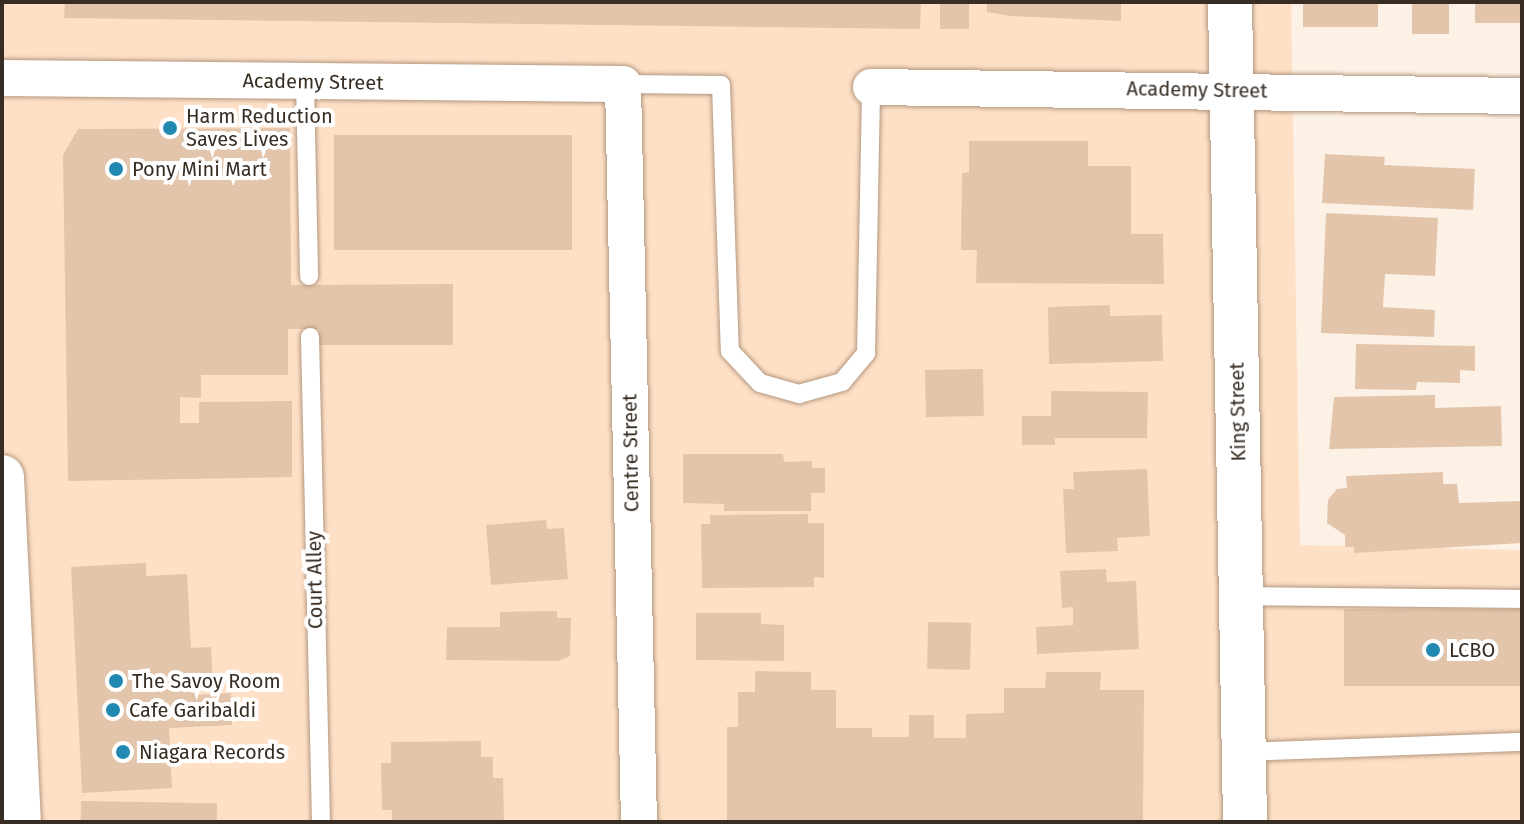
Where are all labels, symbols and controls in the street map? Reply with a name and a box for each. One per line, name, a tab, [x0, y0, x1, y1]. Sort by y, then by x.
street label: Academy Street	[242, 69, 384, 95]
street label: Academy Street	[1126, 77, 1268, 103]
place label: Harm Reduction Saves Lives	[186, 104, 333, 151]
marker: Harm Reduction Saves Lives	[161, 119, 179, 137]
place label: Pony Mini Mart	[132, 157, 267, 181]
marker: Pony Mini Mart	[107, 160, 125, 178]
street label: King Street	[1225, 362, 1251, 462]
street label: Centre Street	[618, 394, 644, 512]
street label: Court Alley	[302, 531, 328, 629]
place label: LCBO	[1449, 638, 1495, 662]
marker: LCBO	[1424, 641, 1442, 659]
place label: The Savoy Room	[132, 669, 281, 693]
marker: The Savoy Room	[107, 672, 125, 690]
place label: Cafe Garibaldi	[129, 698, 256, 722]
marker: Cafe Garibaldi	[104, 701, 122, 719]
place label: Niagara Records	[139, 740, 285, 764]
marker: Niagara Records	[114, 743, 132, 761]

